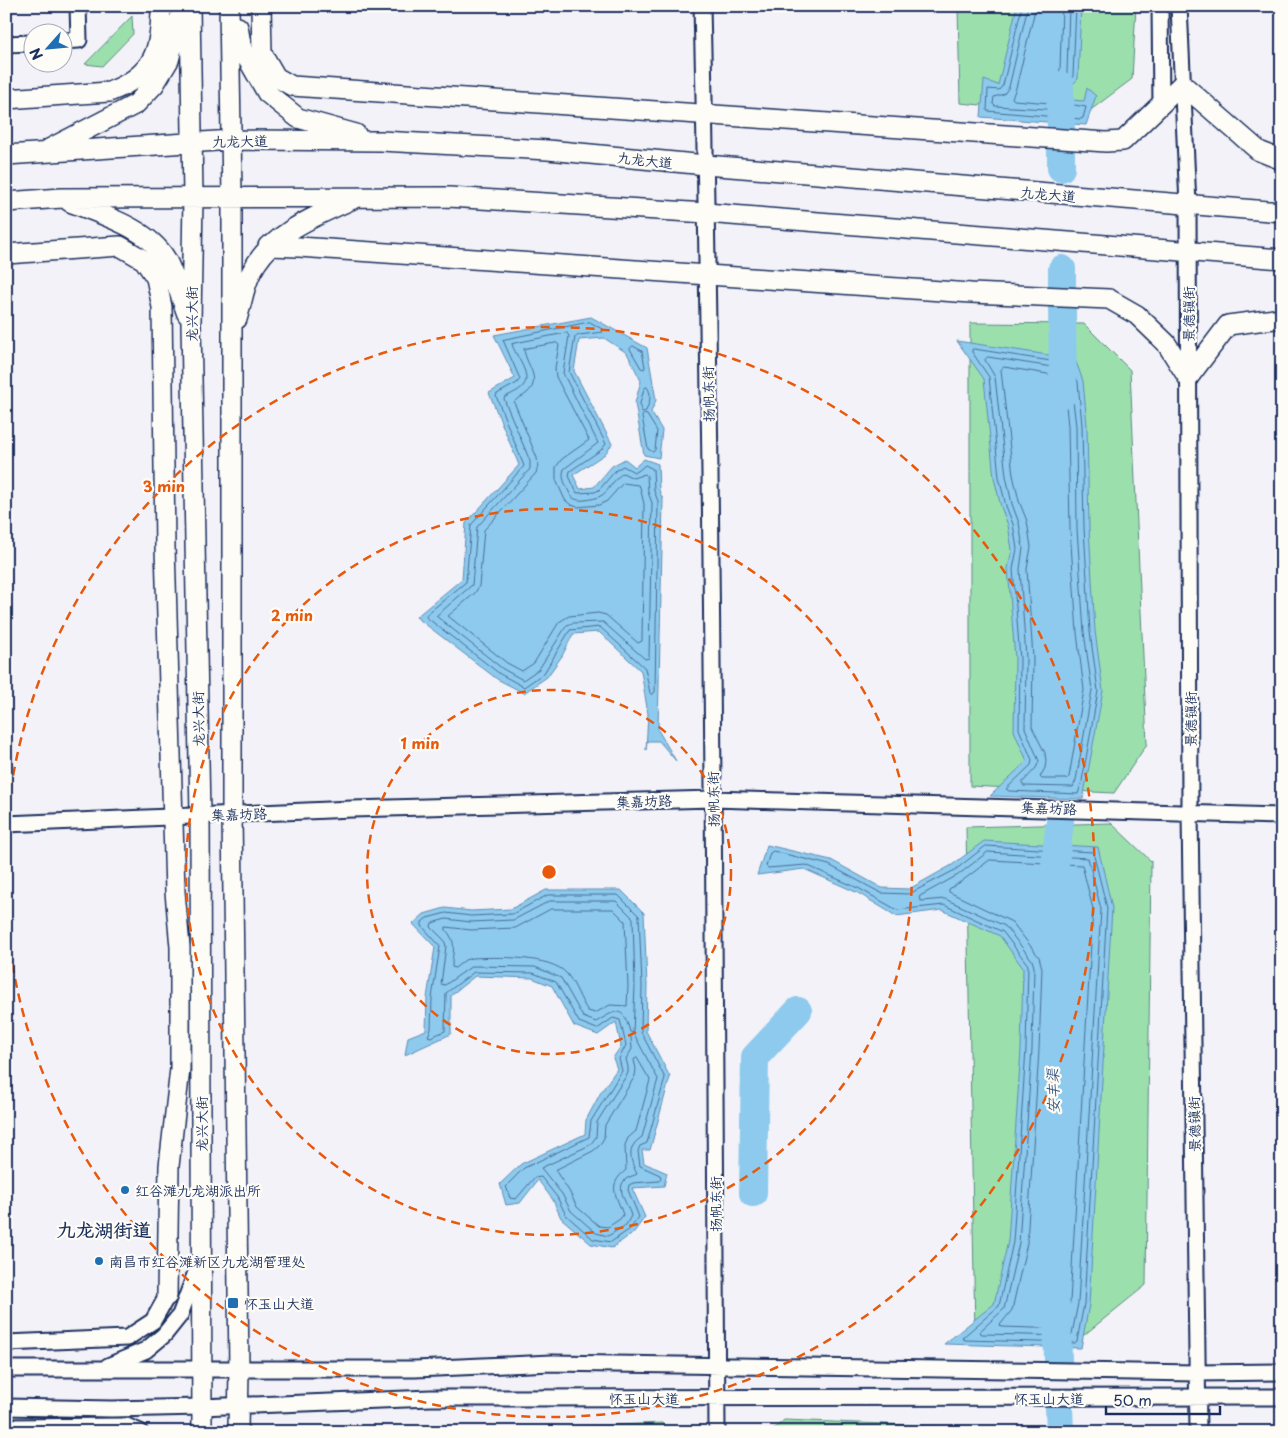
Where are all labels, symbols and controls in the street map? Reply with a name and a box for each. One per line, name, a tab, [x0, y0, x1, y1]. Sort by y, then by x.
north arrow	[22, 22, 72, 72]
text: N	[24, 44, 48, 64]
street label: 九龙大道	[212, 130, 268, 152]
street label: 九龙大道	[616, 147, 674, 173]
street label: 九龙大道	[1019, 181, 1077, 207]
street label: 龙兴大街	[181, 286, 202, 342]
street label: 景德镇街	[1178, 286, 1199, 342]
street label: 扬帆东街	[697, 366, 719, 422]
text: 3 min	[143, 474, 185, 497]
text: 2 min	[271, 603, 313, 626]
street label: 龙兴大街	[187, 691, 209, 747]
street label: 景德镇街	[1180, 691, 1201, 747]
text: 1 min	[401, 731, 439, 754]
street label: 扬帆东街	[702, 771, 724, 827]
street label: 集嘉坊路	[616, 790, 672, 812]
street label: 集嘉坊路	[1021, 797, 1077, 819]
street label: 集嘉坊路	[211, 803, 267, 825]
centre of rings	[540, 863, 558, 881]
water label: 安丰渠	[1040, 1066, 1064, 1114]
street label: 龙兴大街	[191, 1096, 212, 1152]
street label: 景德镇街	[1183, 1096, 1205, 1152]
street label: 扬帆东街	[705, 1176, 726, 1232]
place label: 红谷滩九龙湖派出所	[135, 1180, 261, 1201]
marker: 红谷滩九龙湖派出所	[119, 1184, 131, 1196]
district label: 九龙湖街道	[56, 1215, 152, 1243]
place label: 南昌市红谷滩新区九龙湖管理处	[109, 1251, 305, 1272]
marker: 南昌市红谷滩新区九龙湖管理处	[93, 1255, 105, 1267]
place label: 怀玉山大道	[244, 1293, 314, 1314]
marker: 怀玉山大道	[226, 1296, 240, 1310]
scale bar	[1106, 1383, 1219, 1415]
street label: 怀玉山大道	[609, 1388, 679, 1409]
street label: 怀玉山大道	[1014, 1388, 1084, 1409]
text: 50 m	[1113, 1388, 1152, 1411]

